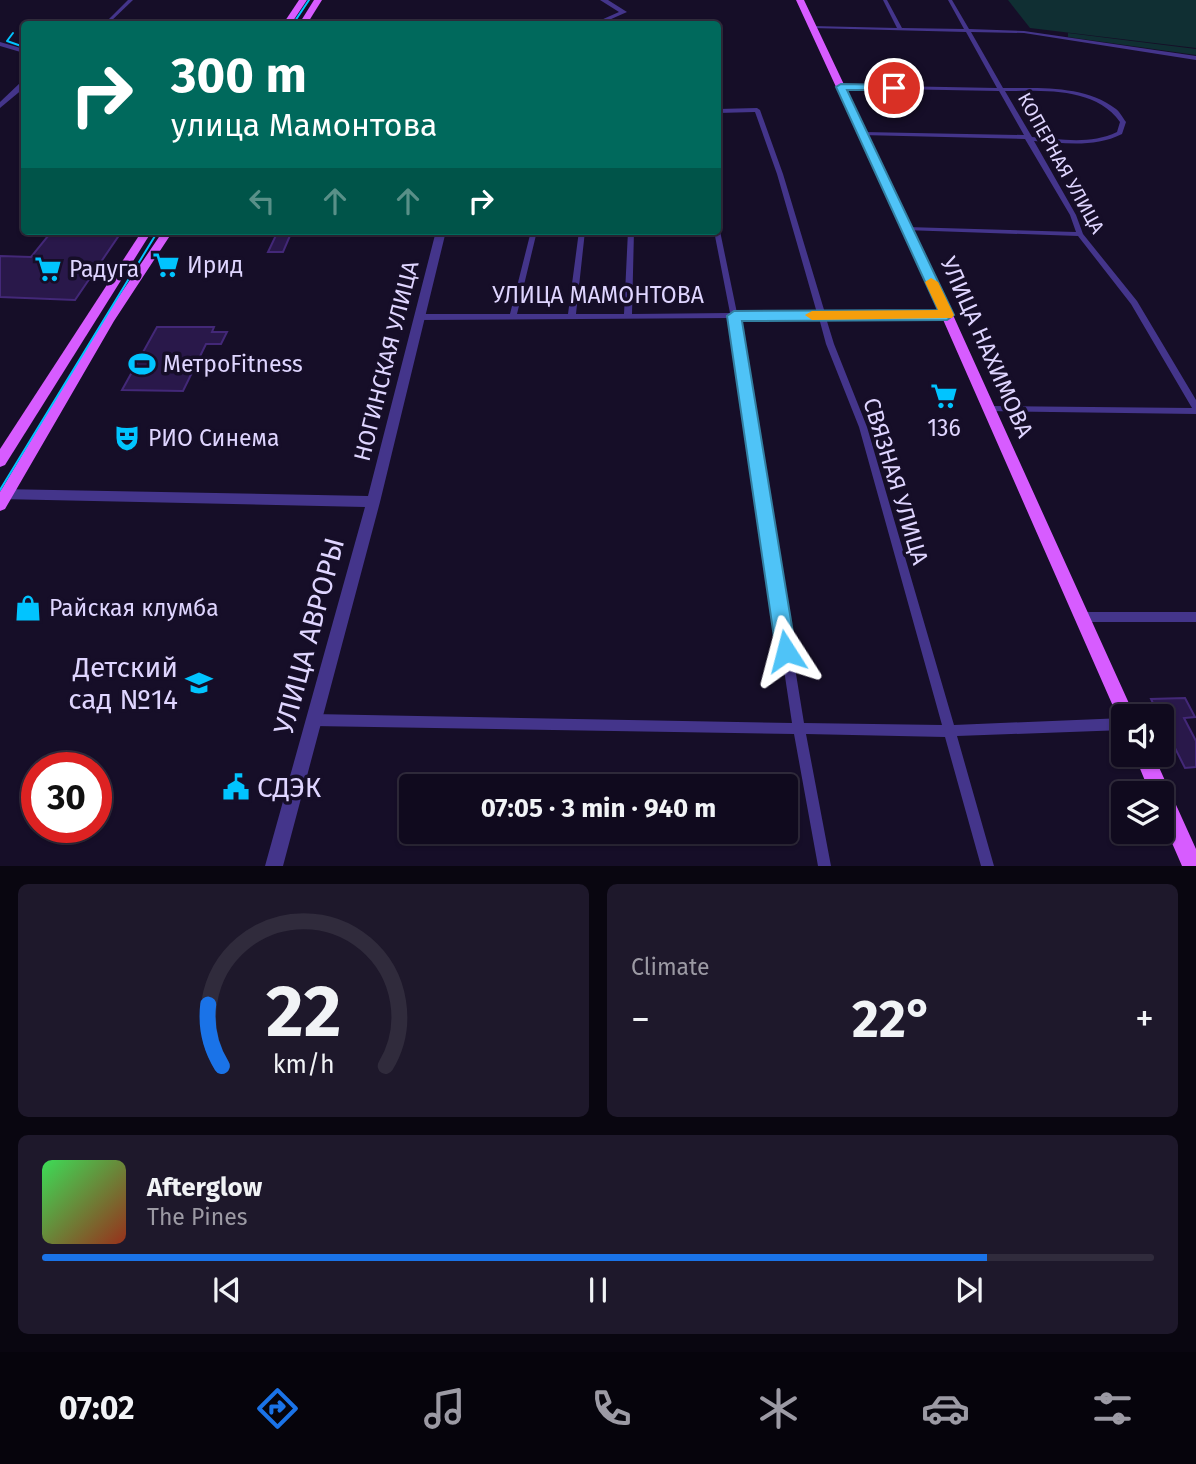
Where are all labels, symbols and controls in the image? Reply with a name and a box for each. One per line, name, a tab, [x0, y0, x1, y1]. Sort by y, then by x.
text: 300 m	[171, 46, 307, 105]
icon: right	[56, 49, 147, 140]
pin	[864, 58, 924, 118]
icon: arrive	[875, 69, 913, 107]
street label: КОПЕРНАЯ УЛИЦА	[1013, 89, 1109, 237]
text: улица Мамонтова	[171, 106, 438, 144]
icon: left	[243, 182, 281, 220]
icon: ahead	[316, 182, 354, 220]
icon: ahead	[389, 182, 427, 220]
icon: right	[462, 182, 500, 220]
supermarket icon: Ирид	[151, 250, 181, 280]
place label: Ирид	[187, 251, 243, 279]
street label: УЛИЦА НАХИМОВА	[935, 252, 1040, 442]
supermarket icon: Радуга	[33, 254, 63, 284]
place label: Радуга	[69, 255, 139, 283]
street label: НОГИНСКАЯ УЛИЦА	[348, 257, 425, 464]
street label: УЛИЦА МАМОНТОВА	[492, 281, 705, 309]
sports icon: МетроFitness	[127, 349, 157, 379]
place label: МетроFitness	[163, 350, 303, 378]
supermarket icon: 136	[929, 381, 959, 411]
street label: СВЯЗНАЯ УЛИЦА	[857, 394, 935, 569]
place label: 136	[927, 414, 961, 442]
theatre icon: РИО Синема	[112, 423, 142, 453]
place label: РИО Синема	[148, 424, 280, 452]
street label: УЛИЦА АВРОРЫ	[267, 534, 351, 738]
shop icon: Райская клумба	[13, 593, 43, 623]
place label: Райская клумба	[49, 594, 219, 622]
position arrow	[749, 614, 823, 688]
place label: Детский сад №14	[68, 651, 178, 716]
school or university icon: Детский сад №14	[184, 668, 214, 698]
map controls	[1111, 704, 1174, 844]
button: sound	[1111, 704, 1174, 767]
speed limit sign: 30	[21, 752, 112, 843]
place label: СДЭК	[257, 771, 322, 804]
public building icon: СДЭК	[221, 772, 251, 802]
button: layers	[1111, 781, 1174, 844]
text: 07:05 · 3 min · 940 m	[481, 793, 716, 824]
text: Climate	[631, 953, 710, 981]
text: 22	[266, 969, 341, 1056]
text: 22°	[852, 988, 933, 1051]
text: −	[631, 996, 650, 1042]
text: +	[1135, 996, 1154, 1042]
text: km/h	[273, 1050, 334, 1080]
text: Afterglow	[147, 1172, 262, 1203]
text: The Pines	[147, 1203, 248, 1231]
icon: previous	[208, 1271, 246, 1309]
icon: pause	[579, 1271, 617, 1309]
icon: next	[950, 1271, 988, 1309]
icon: directions	[253, 1384, 302, 1433]
icon: music	[420, 1384, 469, 1433]
icon: phone	[587, 1384, 636, 1433]
icon: climate	[754, 1384, 803, 1433]
icon: car	[921, 1384, 970, 1433]
icon: filters	[1088, 1384, 1137, 1433]
text: 07:02	[59, 1389, 135, 1427]

